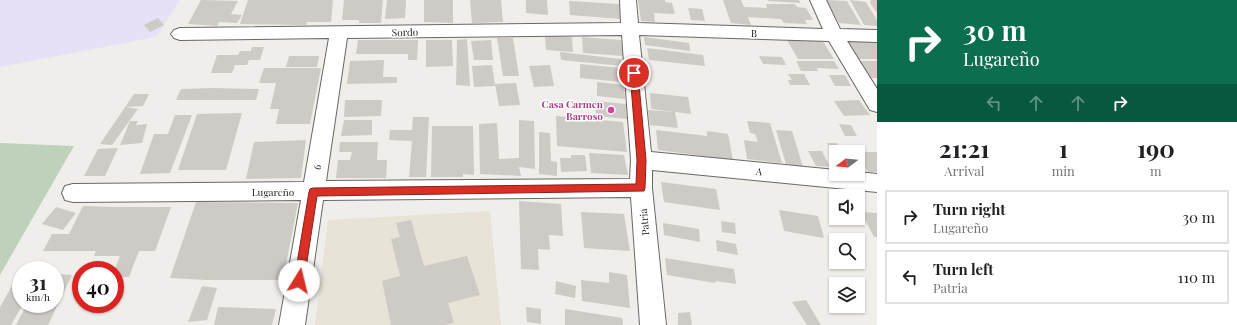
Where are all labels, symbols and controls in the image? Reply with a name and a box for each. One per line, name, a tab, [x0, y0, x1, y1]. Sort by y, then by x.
text: 30 m	[963, 11, 1027, 48]
icon: right	[897, 16, 949, 68]
street label: Sordo	[392, 25, 419, 39]
street label: B	[751, 26, 757, 40]
text: Lugareño	[963, 47, 1040, 71]
pin	[617, 56, 651, 90]
icon: arrive	[623, 62, 645, 84]
icon: left	[983, 92, 1005, 114]
icon: ahead	[1025, 92, 1047, 114]
icon: ahead	[1067, 92, 1089, 114]
icon: right	[1109, 92, 1131, 114]
place label: Casa Carmen Barroso	[542, 97, 604, 123]
marker: Casa Carmen Barroso	[606, 105, 616, 115]
text: 21:21	[939, 132, 990, 164]
text: 1	[1059, 132, 1068, 164]
text: 190	[1137, 132, 1175, 164]
north arrow	[829, 145, 865, 181]
map controls	[829, 145, 865, 313]
text: Arrival	[944, 162, 984, 179]
text: min	[1052, 162, 1075, 179]
text: m	[1150, 162, 1162, 179]
street label: 6	[310, 163, 324, 171]
street label: A	[754, 164, 764, 178]
street label: Lugareño	[252, 185, 295, 199]
button: sound	[829, 189, 865, 225]
text: Turn right	[933, 199, 1006, 219]
icon: right	[899, 206, 921, 228]
text: 30 m	[1182, 207, 1215, 227]
street label: Patria	[636, 208, 652, 236]
text: Lugareño	[933, 219, 988, 236]
button: search	[829, 233, 865, 269]
text: Turn left	[933, 259, 994, 279]
position arrow	[278, 260, 320, 302]
speed limit sign: 40	[72, 261, 124, 313]
icon: left	[899, 266, 921, 288]
text: 110 m	[1178, 267, 1215, 287]
text: 31	[29, 268, 47, 295]
button: layers	[829, 277, 865, 313]
text: Patria	[933, 279, 968, 296]
text: km/h	[26, 290, 50, 304]

